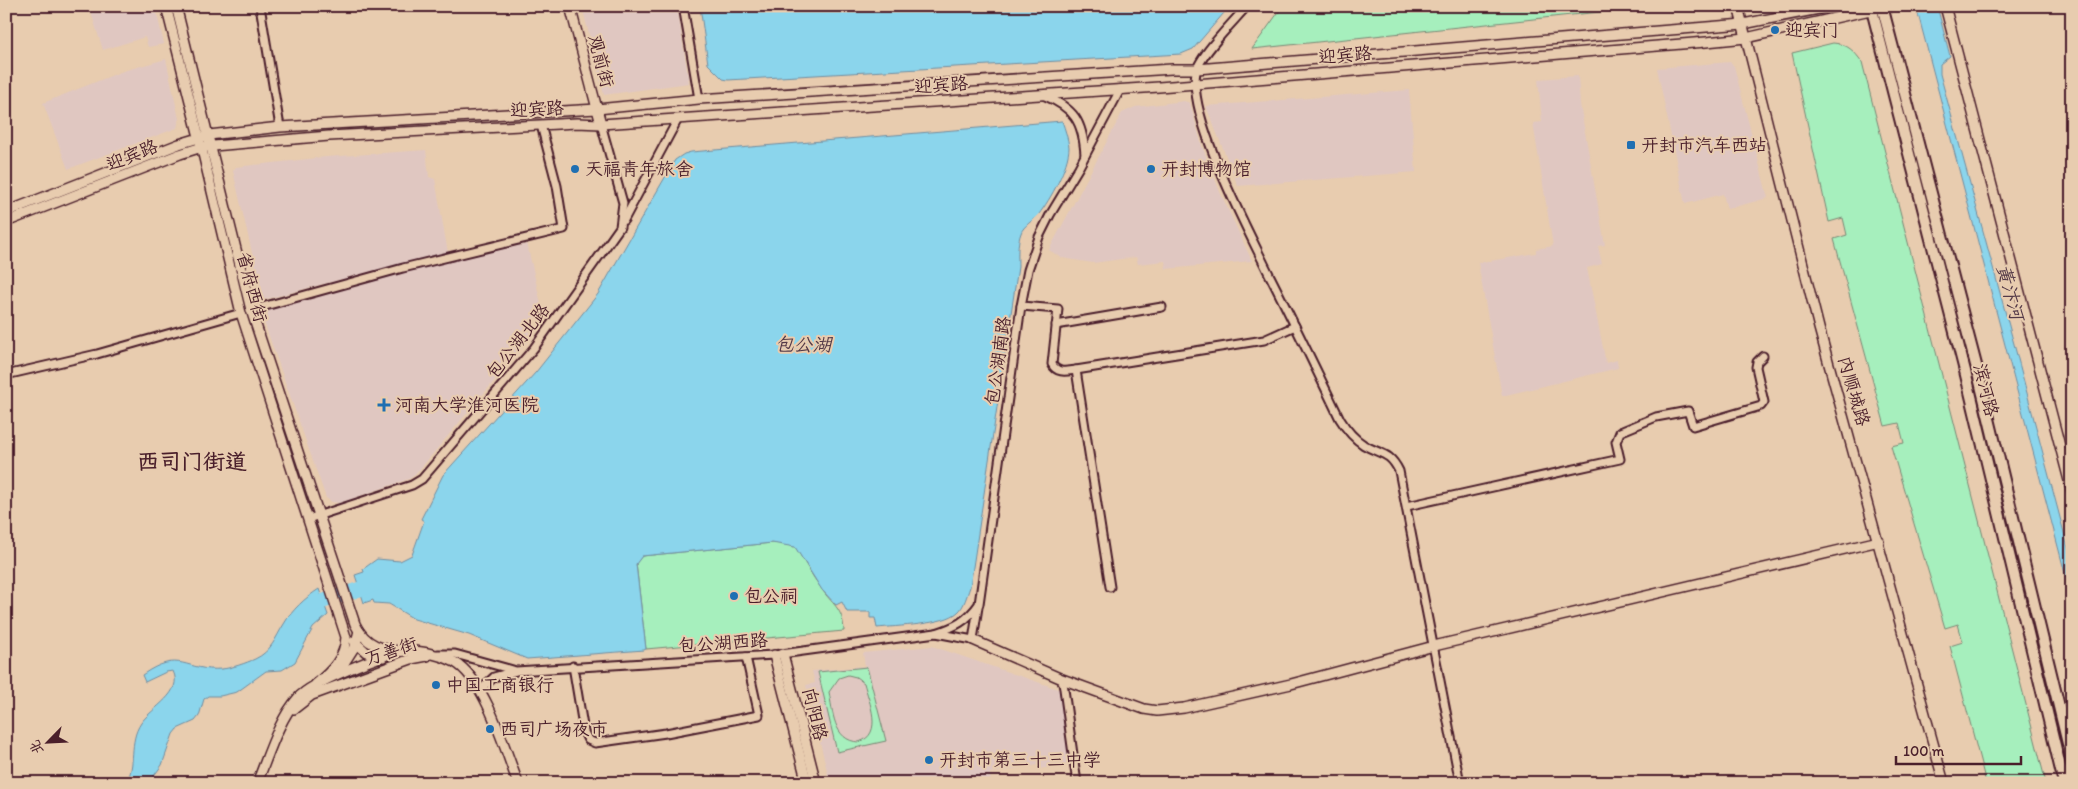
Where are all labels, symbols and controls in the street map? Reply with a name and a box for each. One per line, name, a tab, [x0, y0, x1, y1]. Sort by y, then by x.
place label: 迎宾门	[1785, 19, 1839, 41]
marker: 迎宾门	[1769, 24, 1781, 36]
street label: 观前街	[583, 32, 619, 90]
street label: 迎宾路	[1317, 42, 1373, 68]
street label: 迎宾路	[913, 72, 969, 98]
street label: 迎宾路	[509, 97, 565, 121]
place label: 开封市汽车西站	[1641, 134, 1767, 156]
street label: 迎宾路	[103, 135, 161, 175]
marker: 开封市汽车西站	[1625, 139, 1637, 151]
place label: 天福青年旅舍	[585, 158, 693, 180]
place label: 开封博物馆	[1161, 158, 1251, 180]
marker: 天福青年旅舍	[569, 163, 581, 175]
marker: 开封博物馆	[1145, 163, 1157, 175]
street label: 省府西街	[232, 249, 272, 325]
water label: 黄汴河	[1992, 262, 2030, 326]
street label: 包公湖北路	[482, 299, 554, 383]
street label: 包公湖南路	[981, 315, 1015, 407]
water label: 包公湖	[774, 333, 833, 356]
street label: 内顺城路	[1834, 353, 1874, 429]
street label: 滨河路	[1969, 361, 2003, 419]
place label: 河南大学淮河医院	[395, 394, 539, 416]
marker: 河南大学淮河医院	[377, 398, 391, 412]
district label: 西司门街道	[137, 448, 247, 475]
place label: 包公祠	[744, 585, 798, 607]
marker: 包公祠	[728, 590, 740, 602]
street label: 包公湖西路	[677, 629, 769, 657]
street label: 万善街	[362, 632, 420, 670]
place label: 中国工商银行	[446, 674, 554, 696]
marker: 中国工商银行	[430, 679, 442, 691]
street label: 向阳路	[798, 685, 832, 743]
north arrow	[22, 716, 72, 766]
place label: 西司广场夜市	[500, 718, 608, 740]
marker: 西司广场夜市	[484, 723, 496, 735]
scale bar	[1896, 734, 2020, 766]
text: 北	[26, 737, 47, 757]
text: 100 m	[1903, 742, 1945, 760]
place label: 开封市第三十三中学	[939, 749, 1101, 771]
marker: 开封市第三十三中学	[923, 754, 935, 766]

